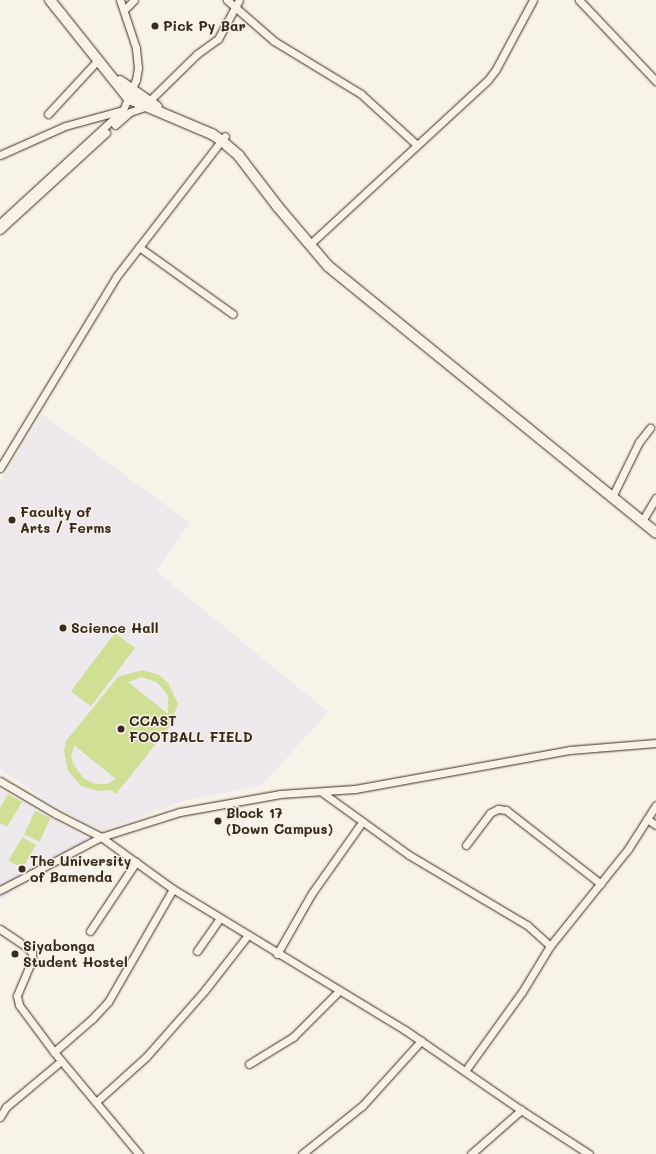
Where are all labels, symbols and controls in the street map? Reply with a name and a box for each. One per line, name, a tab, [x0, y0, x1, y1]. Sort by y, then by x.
place label: Pick Py Bar	[163, 18, 246, 34]
marker: Pick Py Bar	[150, 21, 160, 31]
place label: Faculty of Arts / Ferms	[20, 504, 111, 536]
marker: Faculty of Arts / Ferms	[7, 515, 17, 525]
place label: Science Hall	[71, 620, 158, 636]
marker: Science Hall	[58, 623, 68, 633]
place label: CCAST FOOTBALL FIELD	[129, 713, 253, 746]
marker: CCAST FOOTBALL FIELD	[116, 724, 126, 734]
place label: Block 17 (Down Campus)	[226, 805, 333, 838]
marker: Block 17 (Down Campus)	[213, 816, 223, 826]
place label: The University of Bamenda	[30, 853, 131, 886]
marker: The University of Bamenda	[17, 864, 27, 874]
place label: Siyabonga Student Hostel	[23, 938, 128, 970]
marker: Siyabonga Student Hostel	[10, 949, 20, 959]

